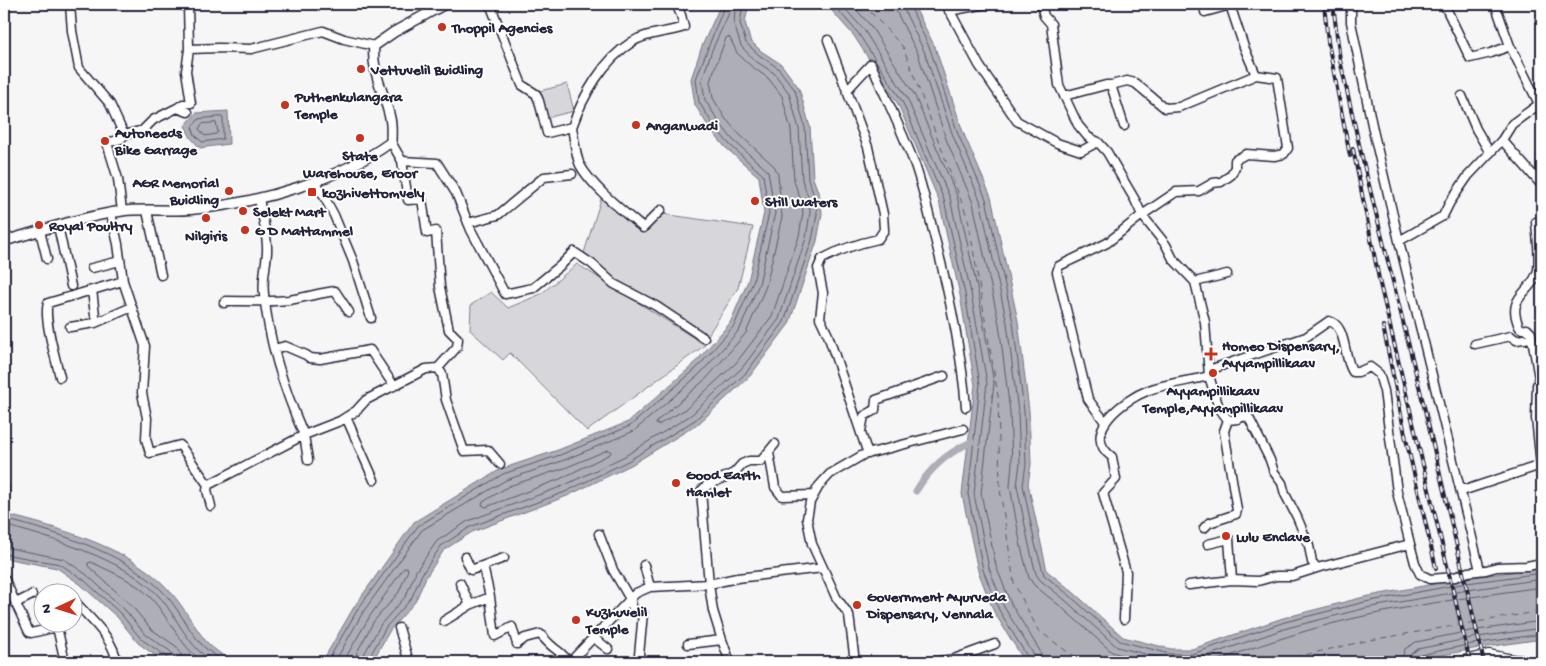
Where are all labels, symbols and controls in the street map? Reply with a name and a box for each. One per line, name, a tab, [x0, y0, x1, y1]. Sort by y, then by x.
place label: Thoppil Agencies	[451, 20, 554, 38]
marker: Thoppil Agencies	[436, 21, 448, 33]
place label: Vettuvelil Buidling	[370, 62, 484, 80]
marker: Vettuvelil Buidling	[355, 63, 367, 75]
place label: Puthenkulangara Temple	[294, 89, 403, 124]
marker: Puthenkulangara Temple	[279, 99, 291, 111]
place label: Anganwadi	[645, 118, 718, 136]
marker: Anganwadi	[630, 119, 642, 131]
place label: Autoneeds Bike Garrage	[114, 125, 198, 160]
marker: State Warehouse, Eroor	[354, 132, 366, 144]
marker: Autoneeds Bike Garrage	[99, 135, 111, 147]
place label: State Warehouse, Eroor	[302, 148, 419, 183]
place label: AGR Memorial Buidling	[132, 175, 220, 210]
marker: AGR Memorial Buidling	[223, 185, 235, 197]
place label: kozhivettomvely	[322, 185, 425, 203]
marker: kozhivettomvely	[306, 186, 318, 198]
place label: Still Waters	[765, 194, 839, 212]
marker: Still Waters	[749, 195, 761, 207]
place label: Selekt Mart	[253, 204, 327, 222]
marker: Selekt Mart	[237, 205, 249, 217]
marker: Nilgiris	[200, 212, 212, 224]
place label: Royal Poultry	[48, 218, 133, 236]
marker: Royal Poultry	[33, 219, 45, 231]
place label: G D Mattammel	[255, 223, 354, 241]
marker: G D Mattammel	[239, 224, 251, 236]
place label: Nilgiris	[185, 228, 229, 246]
place label: Homeo Dispensary, Ayyampillikaav	[1221, 338, 1340, 373]
marker: Homeo Dispensary, Ayyampillikaav	[1204, 347, 1218, 361]
marker: Ayyampillikaav Temple,Ayyampillikaav	[1207, 367, 1219, 379]
place label: Ayyampillikaav Temple,Ayyampillikaav	[1142, 383, 1284, 418]
place label: Good Earth Hamlet	[686, 467, 761, 502]
marker: Good Earth Hamlet	[670, 477, 682, 489]
place label: Lulu Enclave	[1236, 529, 1311, 547]
marker: Lulu Enclave	[1220, 530, 1232, 542]
north arrow	[32, 584, 82, 634]
place label: Government Ayurveda Dispensary, Vennala	[865, 589, 1007, 624]
marker: Government Ayurveda Dispensary, Vennala	[851, 599, 863, 611]
text: N	[39, 604, 56, 614]
place label: Kuzhuvelil Temple	[585, 604, 648, 639]
marker: Kuzhuvelil Temple	[570, 614, 582, 626]

